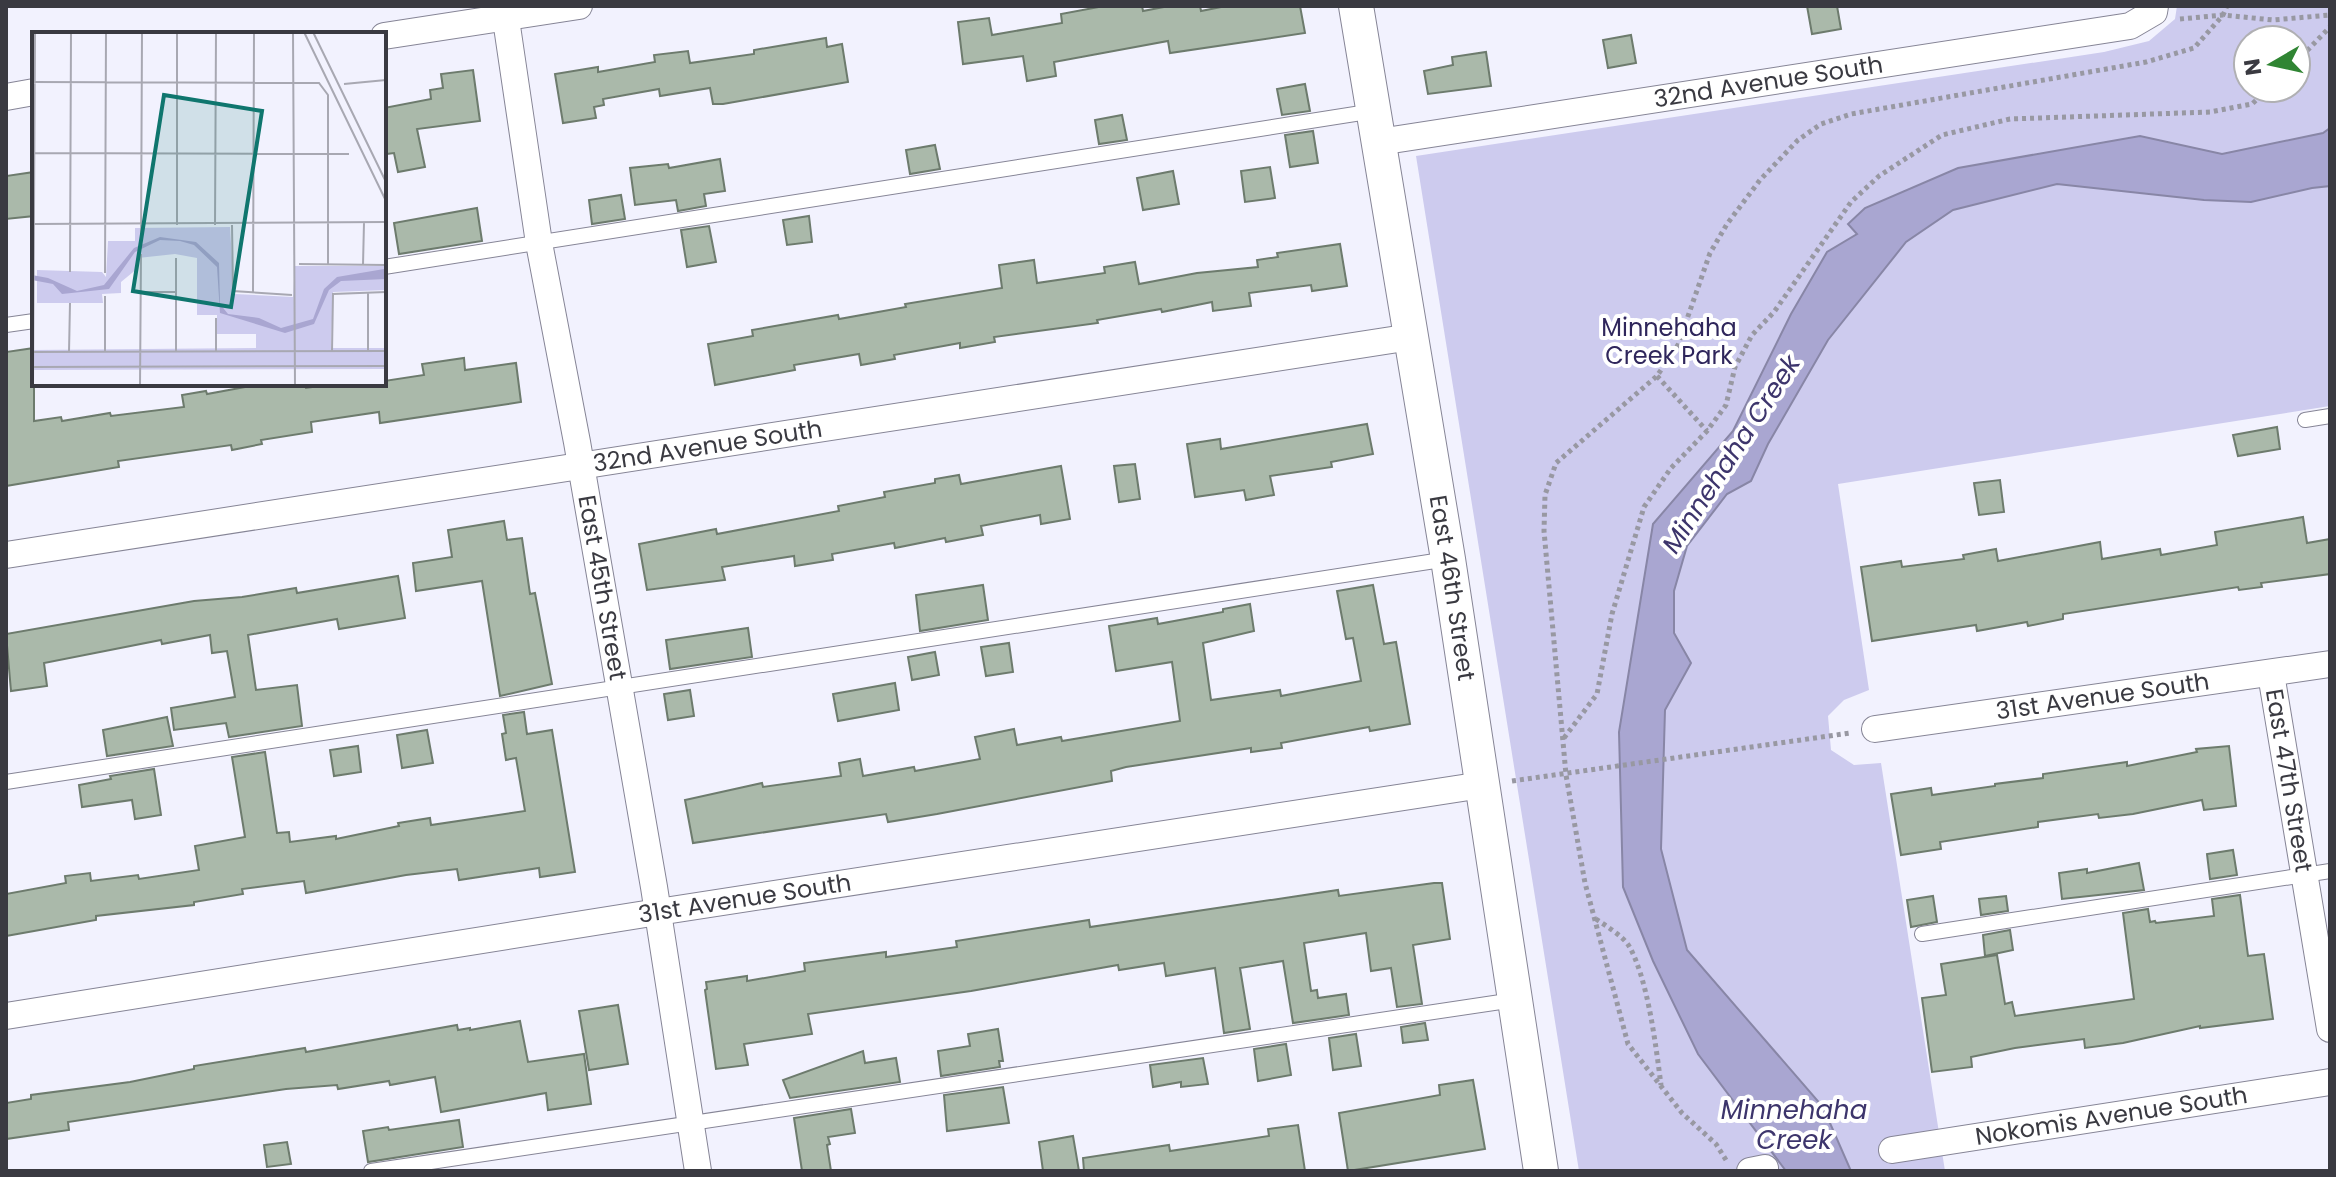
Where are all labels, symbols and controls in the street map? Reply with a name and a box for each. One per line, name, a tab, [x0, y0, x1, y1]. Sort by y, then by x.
north arrow	[2232, 24, 2312, 104]
inset map	[32, 32, 386, 386]
street label: 32nd Avenue South	[1651, 47, 1885, 115]
text: N	[2236, 56, 2269, 78]
park label: Minnehaha Creek Park	[1601, 311, 1737, 372]
water label: Minnehaha Creek	[1653, 347, 1810, 560]
street label: 32nd Avenue South	[591, 412, 824, 480]
street label: East 45th Street	[570, 492, 635, 683]
street label: East 46th Street	[1422, 493, 1483, 683]
street label: 31st Avenue South	[1994, 664, 2211, 728]
street label: East 47th Street	[2258, 686, 2321, 875]
street label: 31st Avenue South	[636, 865, 853, 931]
street label: Nokomis Avenue South	[1973, 1078, 2250, 1153]
water label: Minnehaha Creek	[1721, 1092, 1867, 1158]

